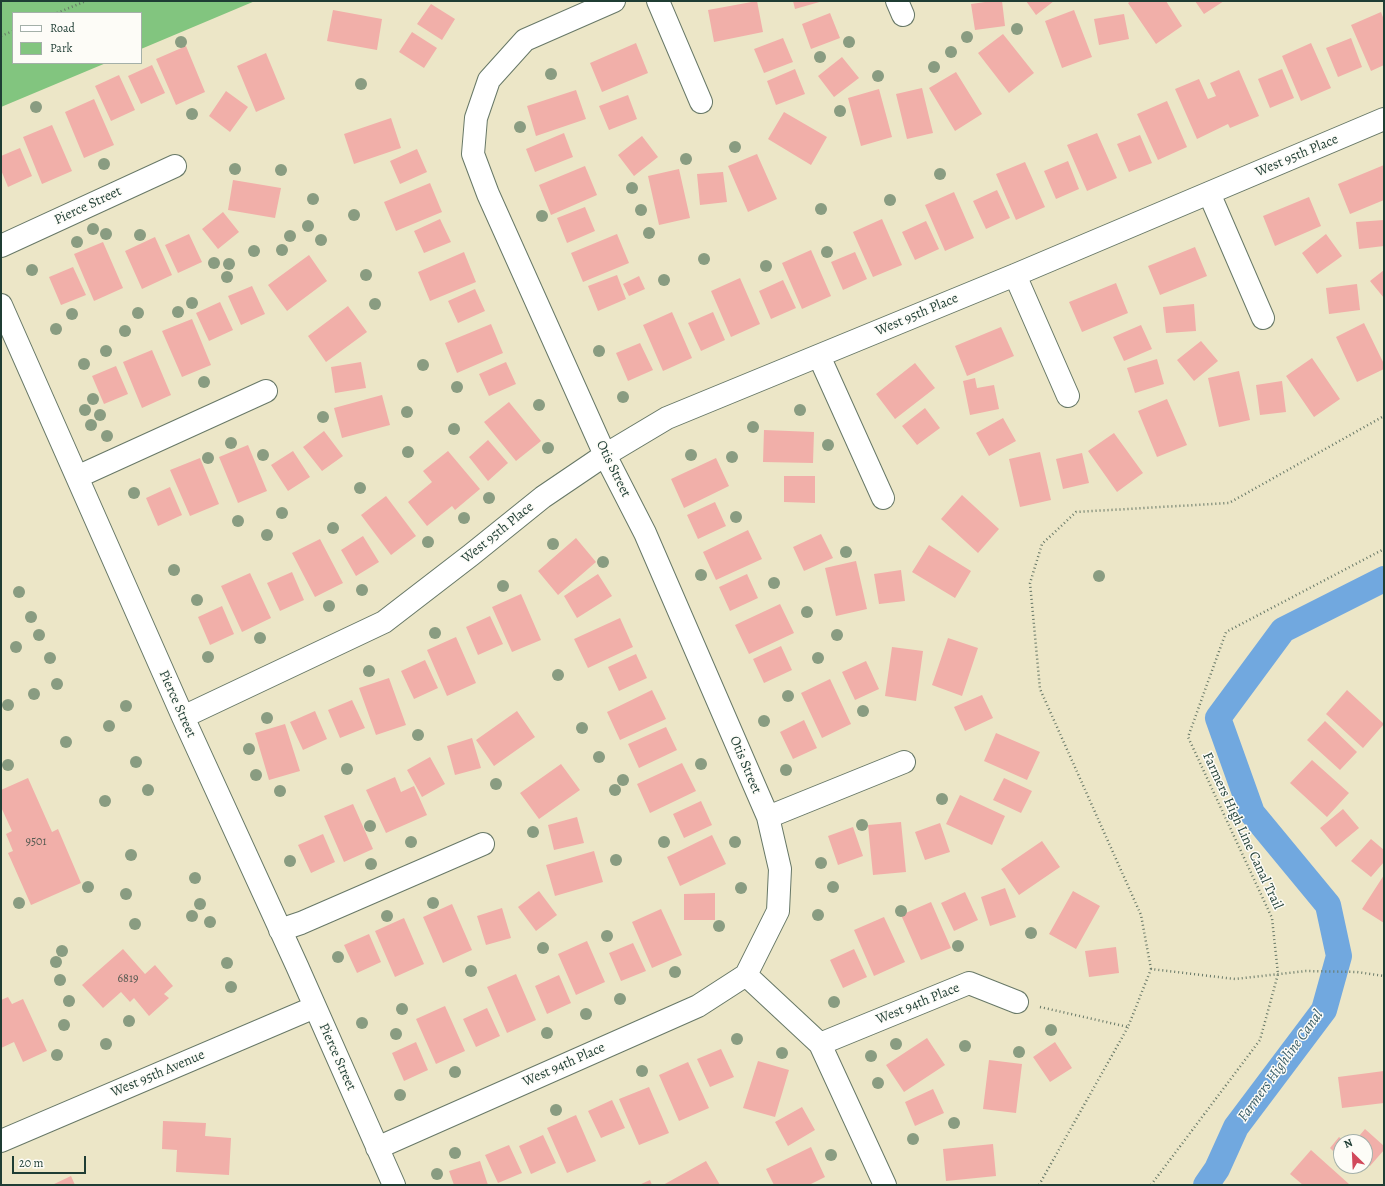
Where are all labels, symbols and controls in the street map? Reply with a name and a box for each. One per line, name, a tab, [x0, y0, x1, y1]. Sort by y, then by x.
legend	[12, 12, 142, 64]
text: Road	[50, 20, 75, 36]
text: Park	[50, 40, 73, 56]
street label: West 95th Place	[1253, 131, 1341, 181]
street label: Pierce Street	[52, 183, 124, 229]
street label: West 95th Place	[873, 290, 961, 340]
street label: Otis Street	[592, 438, 634, 500]
street label: West 95th Place	[458, 499, 538, 567]
street label: Pierce Street	[155, 668, 199, 740]
street label: Otis Street	[725, 734, 765, 796]
street label: Farmers High Line Canal Trail	[1198, 750, 1286, 912]
house number: 9501	[25, 835, 47, 849]
house number: 6819	[118, 972, 138, 986]
street label: West 94th Place	[874, 980, 962, 1028]
water label: Farmers Highline Canal	[1234, 1007, 1328, 1125]
street label: Pierce Street	[315, 1021, 359, 1093]
street label: West 94th Place	[520, 1039, 608, 1091]
street label: West 95th Avenue	[109, 1047, 207, 1101]
north arrow	[1333, 1134, 1373, 1174]
text: N	[1342, 1135, 1355, 1152]
scale bar	[14, 1148, 88, 1174]
text: 20 m	[19, 1155, 43, 1171]

